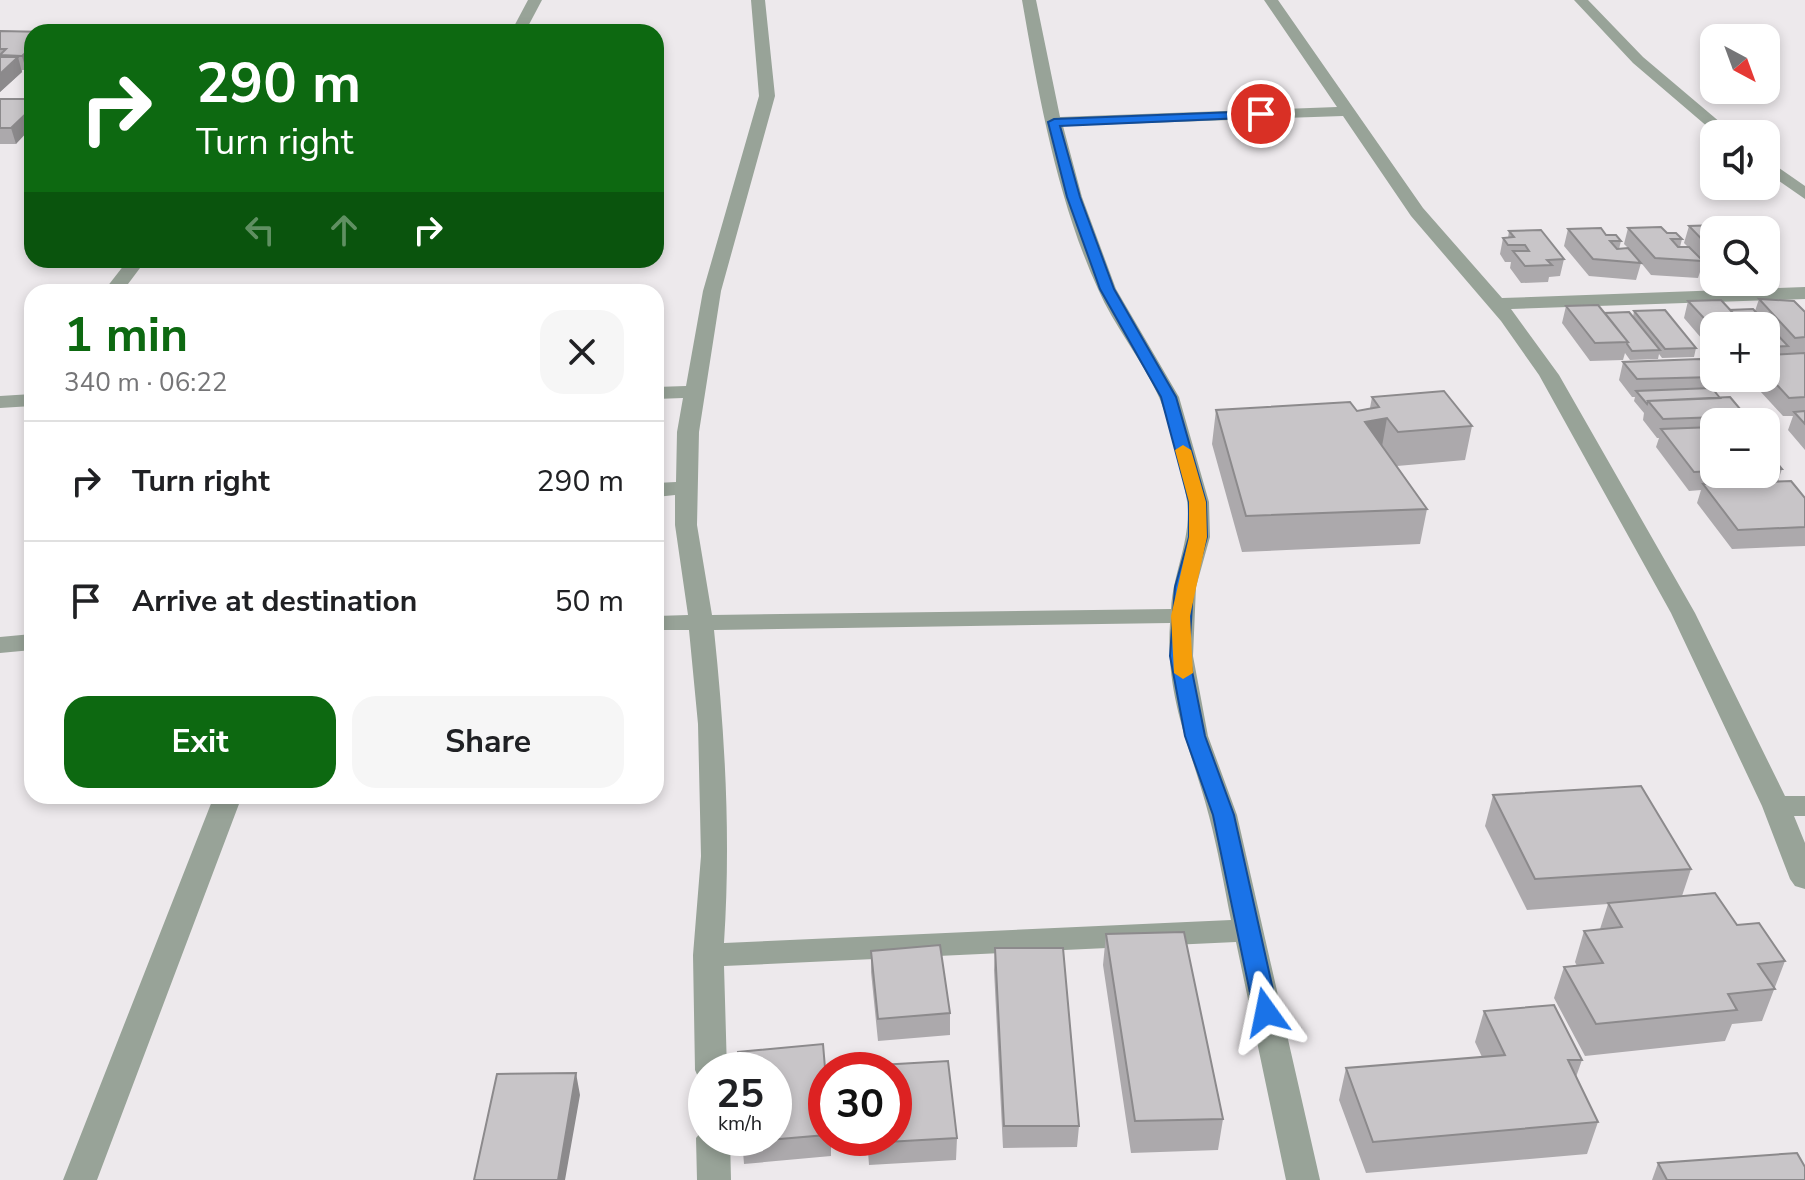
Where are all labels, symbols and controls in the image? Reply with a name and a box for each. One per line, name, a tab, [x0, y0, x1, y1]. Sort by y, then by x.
north arrow	[1700, 24, 1780, 104]
map controls	[1700, 24, 1780, 488]
text: 290 m	[196, 45, 361, 122]
icon: right	[64, 56, 168, 160]
pin	[1227, 80, 1295, 148]
icon: arrive	[1239, 92, 1283, 136]
text: Turn right	[196, 118, 353, 167]
button: sound	[1700, 120, 1780, 200]
icon: left	[238, 208, 282, 252]
icon: ahead	[322, 208, 366, 252]
icon: right	[406, 208, 450, 252]
button: search	[1700, 216, 1780, 296]
text: 1 min	[64, 302, 188, 368]
button: close	[540, 310, 624, 394]
button: +	[1700, 312, 1780, 392]
text: 340 m · 06:22	[64, 365, 227, 400]
button: −	[1700, 408, 1780, 488]
icon: right	[64, 459, 108, 503]
text: Turn right	[132, 461, 270, 502]
text: 290 m	[537, 461, 624, 502]
icon: arrive	[64, 579, 108, 623]
text: Arrive at destination	[132, 581, 417, 622]
text: 50 m	[555, 581, 624, 622]
button: Exit	[64, 696, 336, 788]
button: Share	[352, 696, 624, 788]
position arrow	[1224, 970, 1308, 1054]
speed limit sign: 30	[808, 1052, 912, 1156]
text: 25	[716, 1067, 764, 1121]
text: km/h	[718, 1110, 762, 1137]

